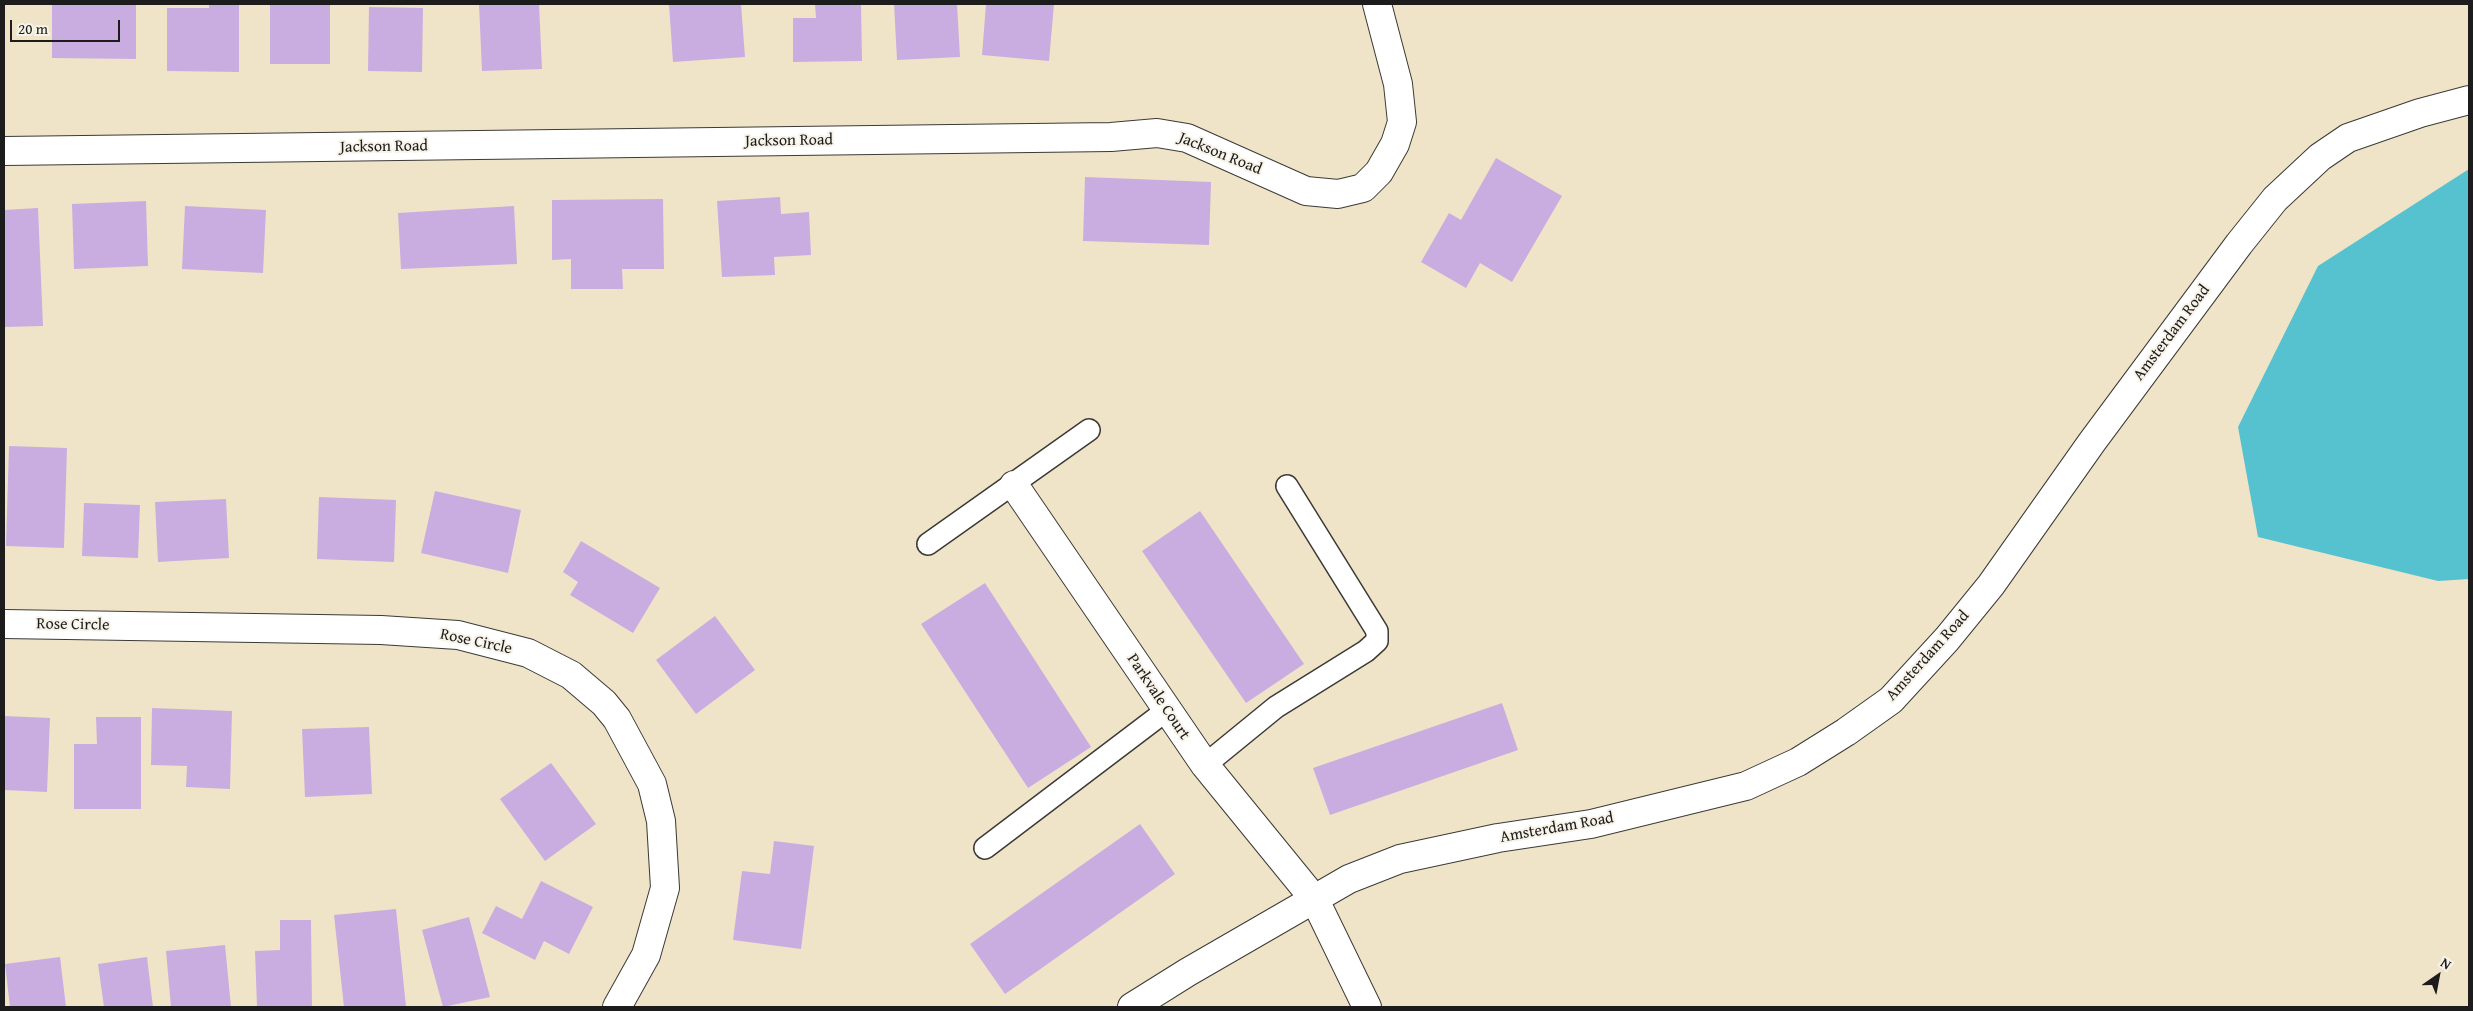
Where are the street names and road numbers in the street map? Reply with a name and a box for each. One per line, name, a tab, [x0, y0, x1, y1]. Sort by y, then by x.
street label: Jackson Road	[1176, 129, 1264, 179]
street label: Jackson Road	[745, 131, 833, 151]
street label: Jackson Road	[340, 137, 428, 157]
street label: Amsterdam Road	[2130, 281, 2214, 385]
street label: Amsterdam Road	[1882, 607, 1974, 705]
street label: Rose Circle	[36, 615, 110, 635]
street label: Rose Circle	[438, 625, 514, 659]
street label: Parkvale Court	[1122, 650, 1194, 744]
street label: Amsterdam Road	[1499, 809, 1615, 847]

